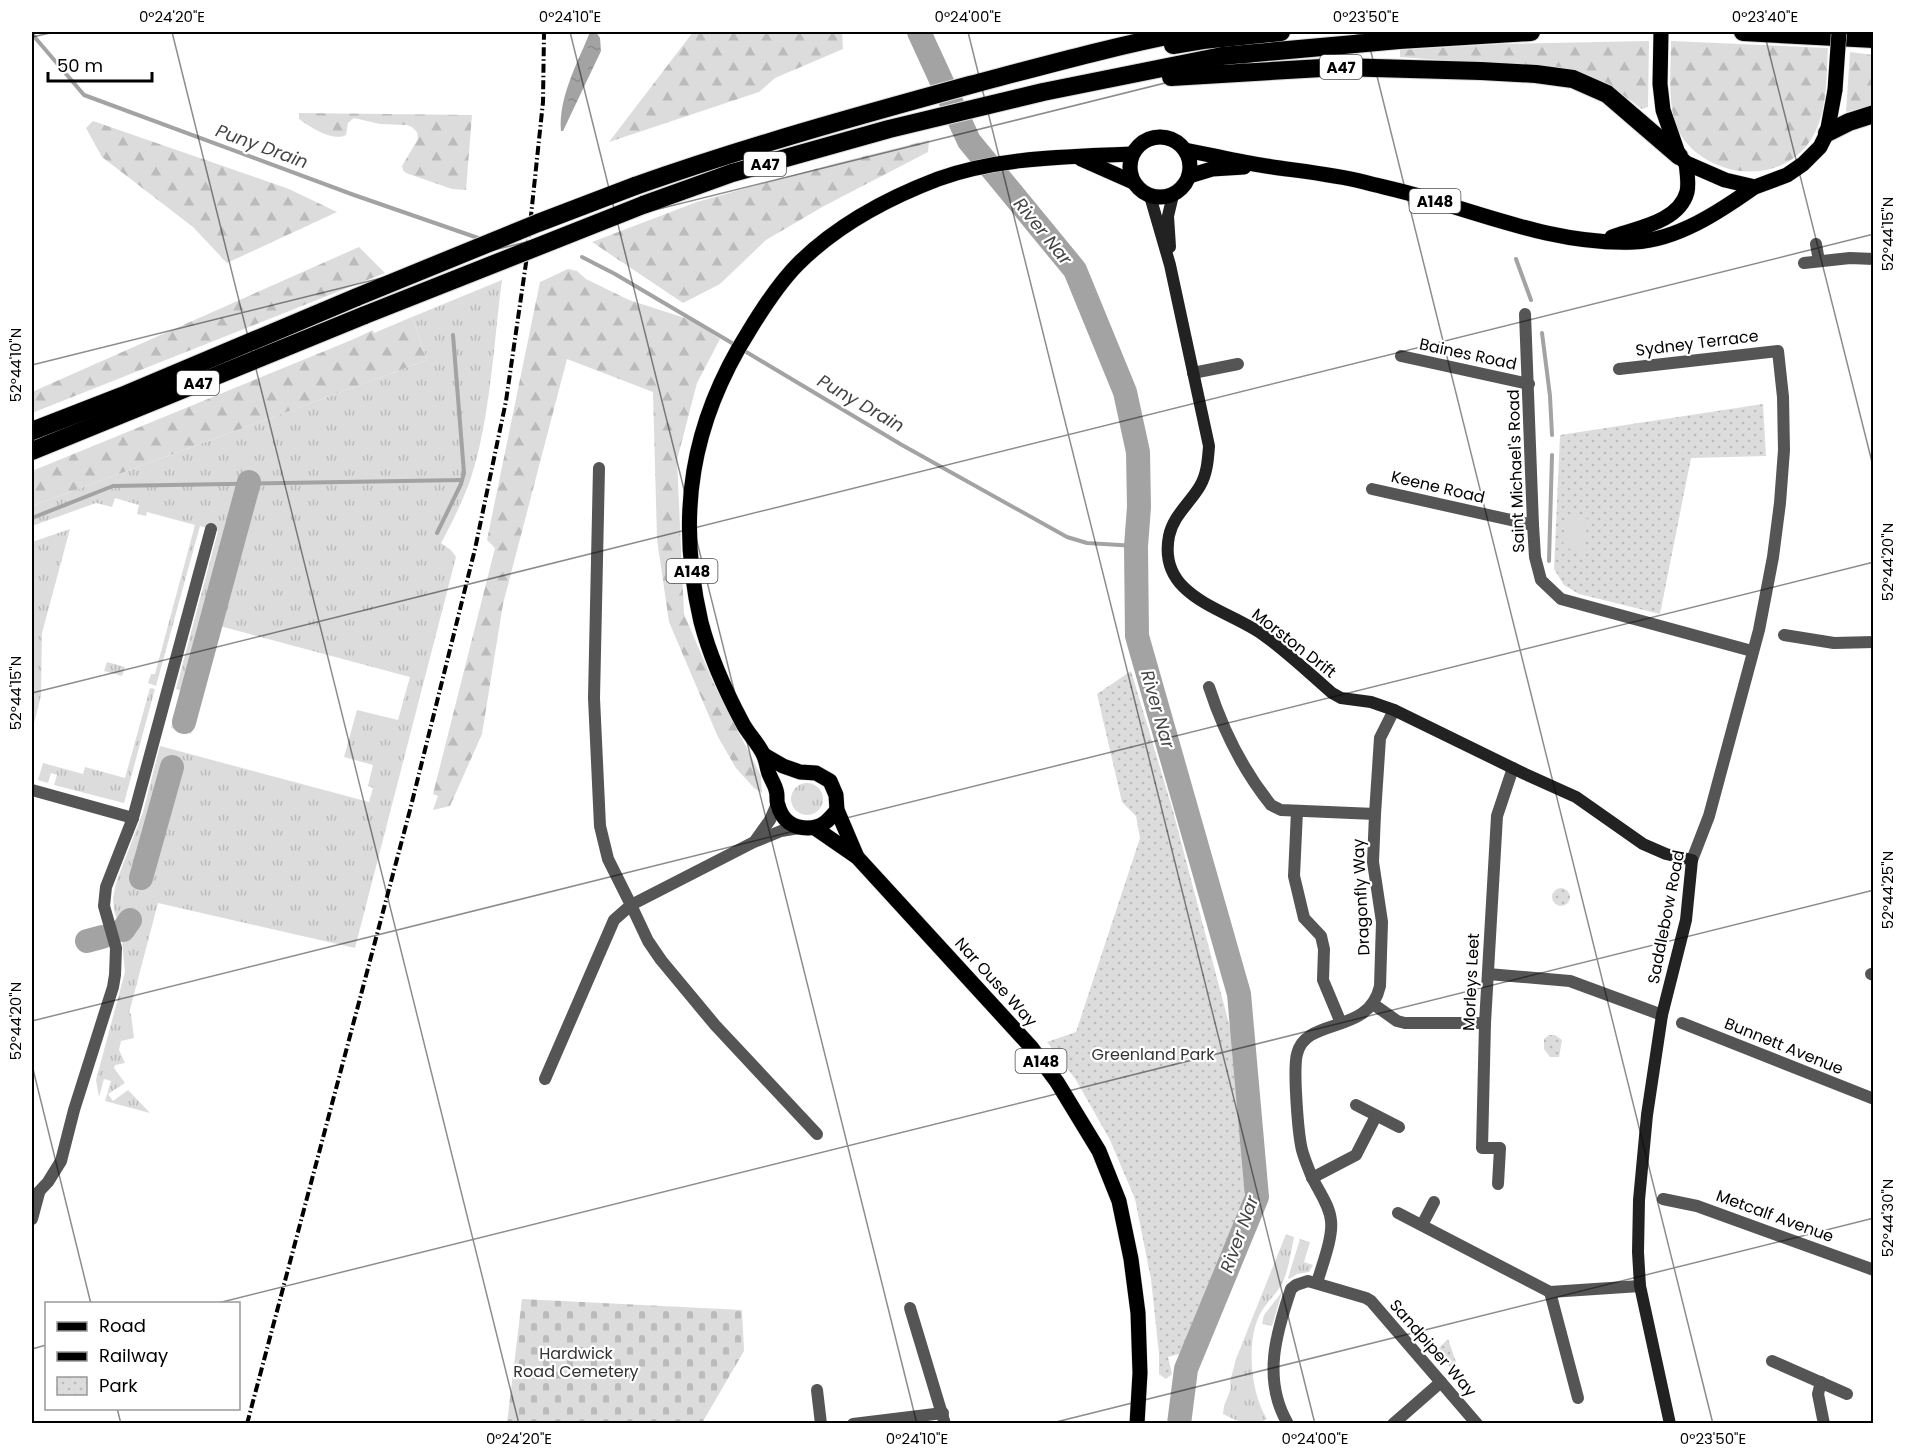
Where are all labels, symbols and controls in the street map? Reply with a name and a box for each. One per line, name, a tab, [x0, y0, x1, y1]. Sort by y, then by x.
text: 0°24'20"E	[139, 6, 205, 27]
text: 0°24'10"E	[539, 6, 601, 27]
text: 0°24'00"E	[935, 6, 1001, 27]
text: 0°23'50"E	[1333, 6, 1399, 27]
text: 0°23'40"E	[1732, 6, 1798, 27]
scale bar	[48, 45, 152, 83]
text: 50 m	[57, 53, 103, 78]
road number: A47	[1320, 55, 1362, 79]
water label: Puny Drain	[212, 118, 312, 174]
road number: A47	[744, 152, 786, 176]
road number: A148	[1410, 189, 1460, 213]
water label: River Nar	[1008, 192, 1079, 271]
text: 52°44'15"N	[1877, 197, 1898, 271]
street label: Sydney Terrace	[1634, 324, 1760, 362]
text: 52°44'10"N	[5, 328, 26, 402]
street label: Baines Road	[1417, 332, 1519, 376]
water label: Puny Drain	[813, 368, 909, 438]
road number: A47	[177, 371, 219, 395]
street label: Saint Michael's Road	[1502, 389, 1530, 553]
street label: Keene Road	[1389, 465, 1487, 509]
text: 52°44'20"N	[1877, 523, 1898, 601]
road number: A148	[666, 559, 718, 583]
street label: Morston Drift	[1247, 603, 1341, 683]
text: 52°44'15"N	[5, 656, 26, 730]
water label: River Nar	[1135, 667, 1181, 752]
street label: Dragonfly Way	[1346, 838, 1376, 956]
street label: Saddlebow Road	[1642, 848, 1690, 986]
text: 52°44'25"N	[1877, 851, 1898, 929]
street label: Nar Ouse Way	[950, 932, 1042, 1032]
street label: Morleys Leet	[1457, 932, 1485, 1032]
text: 52°44'20"N	[5, 982, 26, 1060]
street label: Bunnett Avenue	[1721, 1012, 1847, 1080]
park label: Greenland Park	[1092, 1043, 1215, 1066]
road number: A148	[1016, 1049, 1066, 1073]
text: 52°44'30"N	[1877, 1179, 1898, 1257]
street label: Metcalf Avenue	[1713, 1184, 1837, 1248]
water label: River Nar	[1214, 1191, 1265, 1276]
street label: Sandpiper Way	[1384, 1294, 1482, 1402]
legend	[45, 1302, 240, 1410]
text: Road	[99, 1313, 146, 1338]
park label: Hardwick Road Cemetery	[513, 1342, 639, 1383]
text: Railway	[99, 1343, 168, 1368]
text: Park	[99, 1373, 138, 1398]
text: 0°24'20"E	[486, 1428, 552, 1449]
text: 0°24'10"E	[886, 1428, 948, 1449]
text: 0°24'00"E	[1282, 1428, 1348, 1449]
text: 0°23'50"E	[1680, 1428, 1746, 1449]

